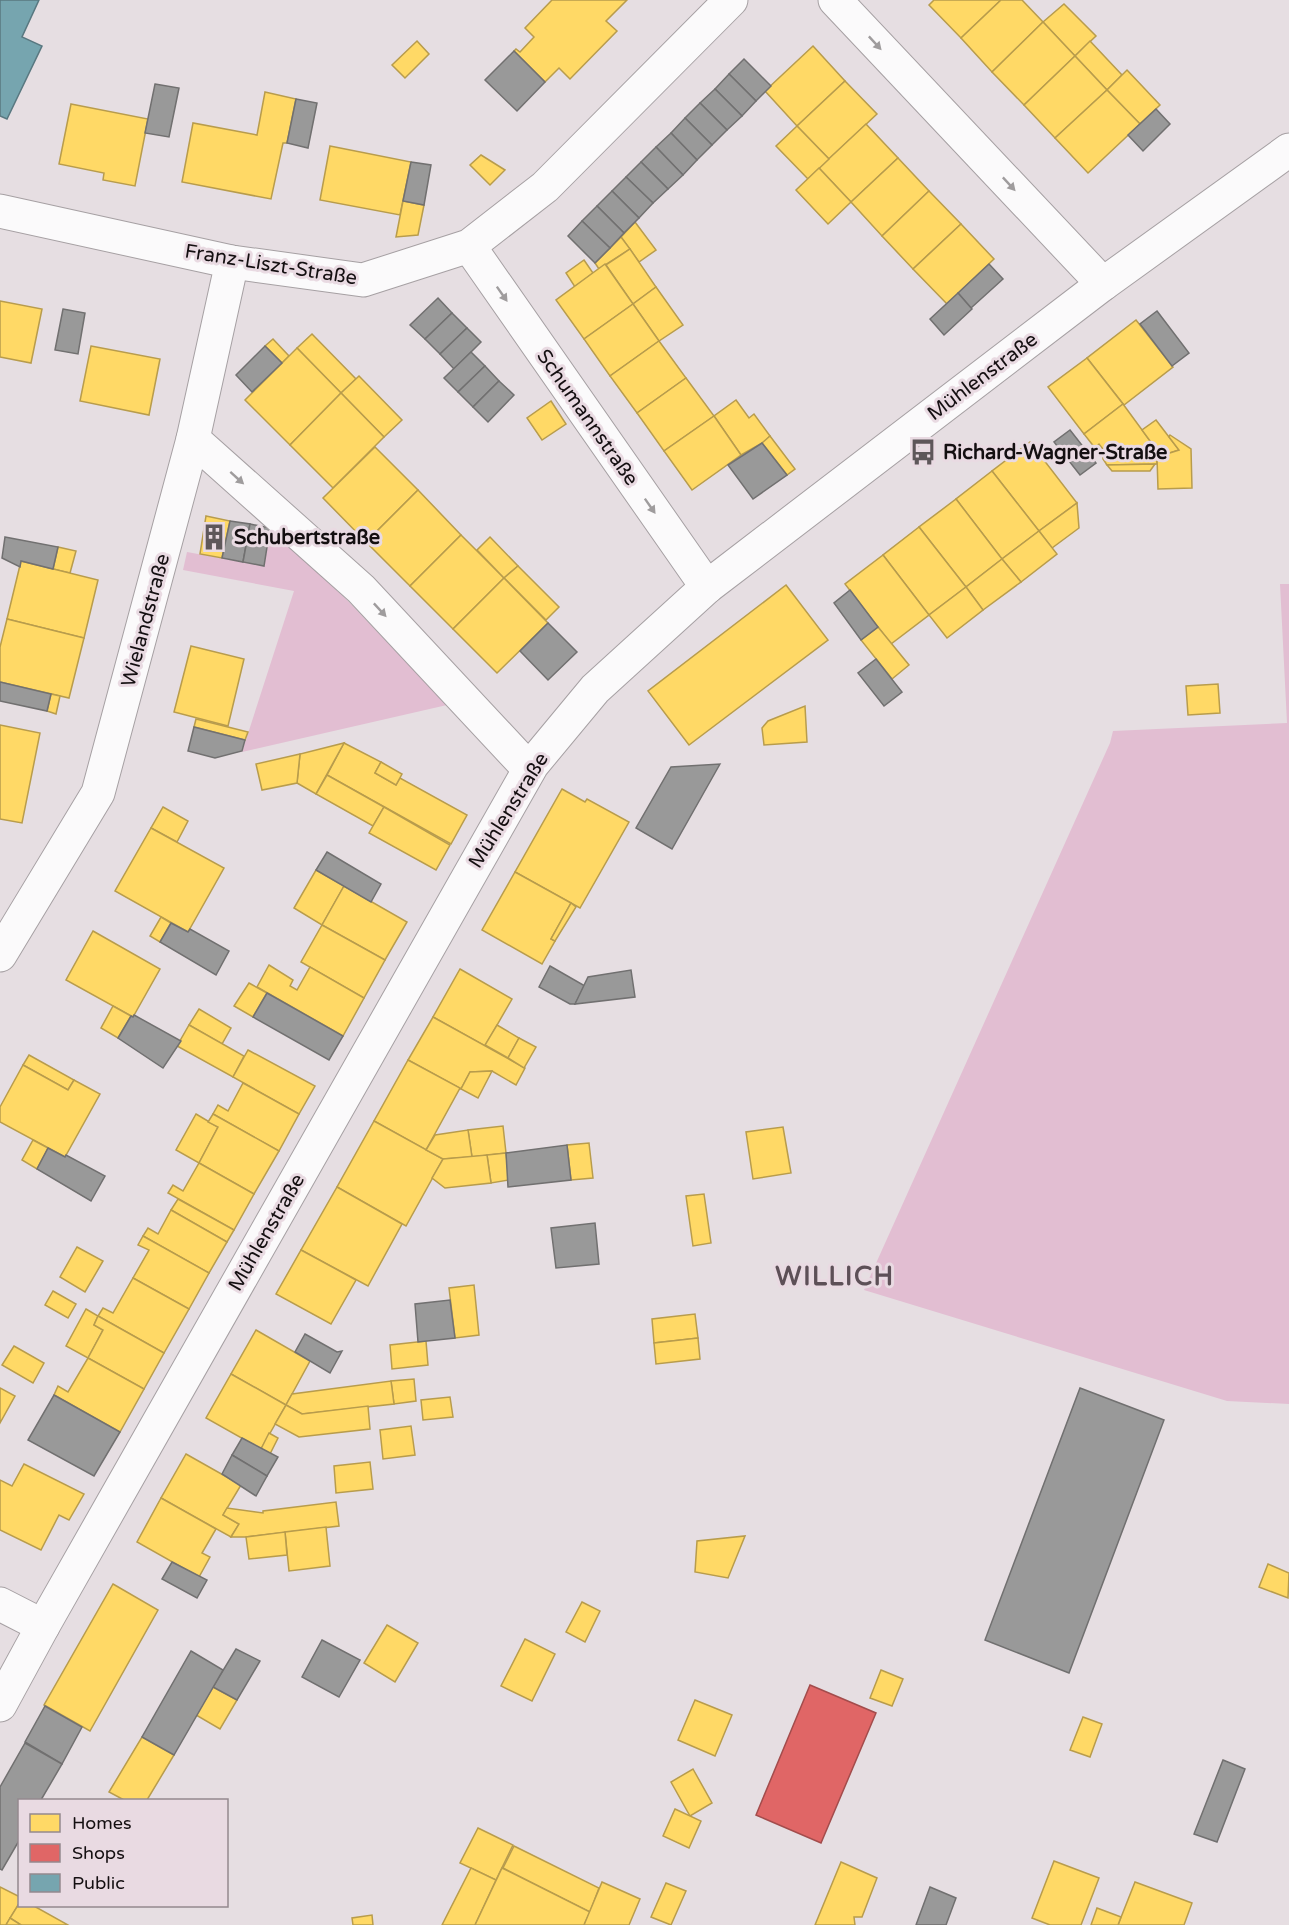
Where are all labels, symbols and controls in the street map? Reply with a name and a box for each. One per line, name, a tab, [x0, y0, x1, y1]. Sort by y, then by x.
one-way arrow	[868, 35, 882, 50]
one-way arrow	[1002, 177, 1016, 192]
street label: Franz-Liszt-Straße	[183, 240, 359, 290]
one-way arrow	[496, 286, 508, 302]
street label: Mühlenstraße	[923, 328, 1042, 426]
street label: Schumannstraße	[531, 345, 643, 490]
bus stop icon: Richard-Wagner-Straße	[908, 437, 938, 467]
place label: Richard-Wagner-Straße	[943, 441, 1167, 465]
one-way arrow	[229, 471, 244, 484]
one-way arrow	[644, 497, 656, 513]
building icon: Schubertstraße	[199, 522, 229, 552]
place label: Schubertstraße	[234, 526, 380, 550]
street label: Wielandstraße	[117, 551, 175, 689]
one-way arrow	[373, 603, 387, 617]
street label: Mühlenstraße	[464, 748, 554, 873]
street label: Mühlenstraße	[224, 1170, 310, 1295]
district label: WILLICH	[775, 1261, 895, 1292]
legend	[18, 1799, 228, 1907]
text: Homes	[72, 1812, 132, 1834]
text: Shops	[72, 1842, 125, 1864]
text: Public	[72, 1872, 125, 1894]

